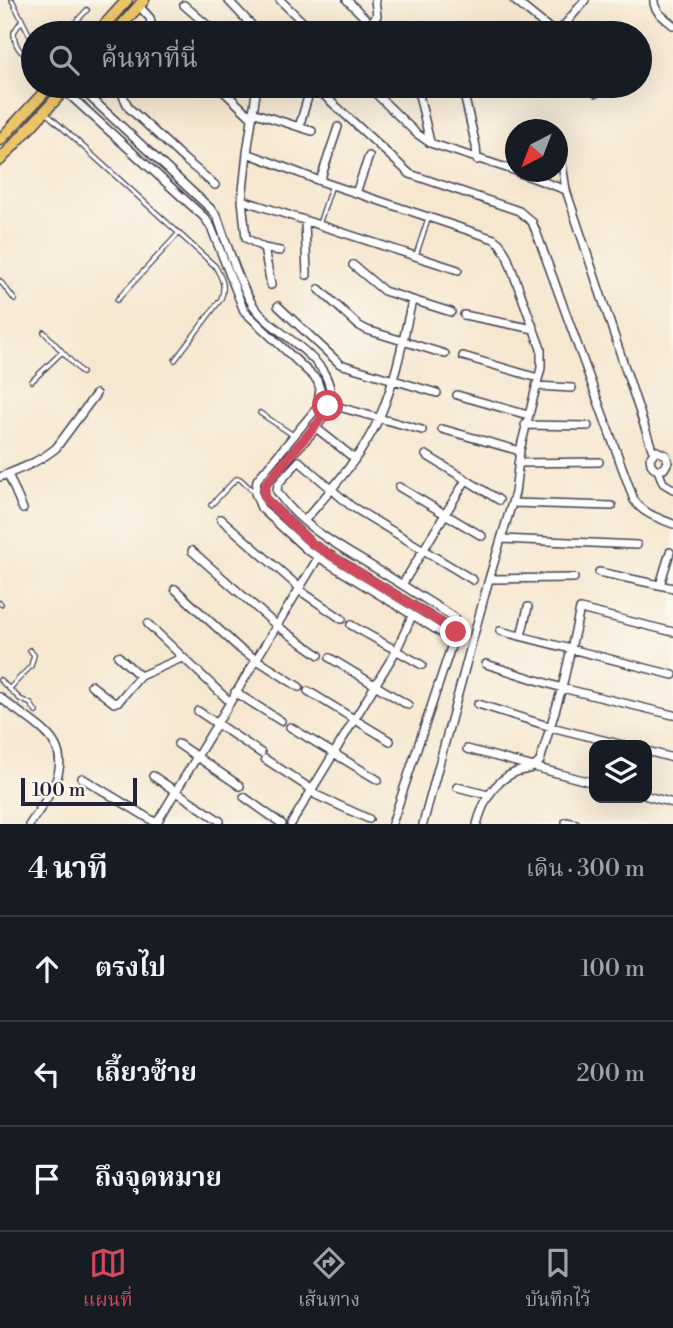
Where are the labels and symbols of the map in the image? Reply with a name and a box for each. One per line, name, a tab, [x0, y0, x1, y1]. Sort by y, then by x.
north arrow	[505, 119, 568, 182]
route start	[312, 390, 343, 421]
route end	[440, 616, 471, 647]
scale bar	[21, 775, 136, 807]

